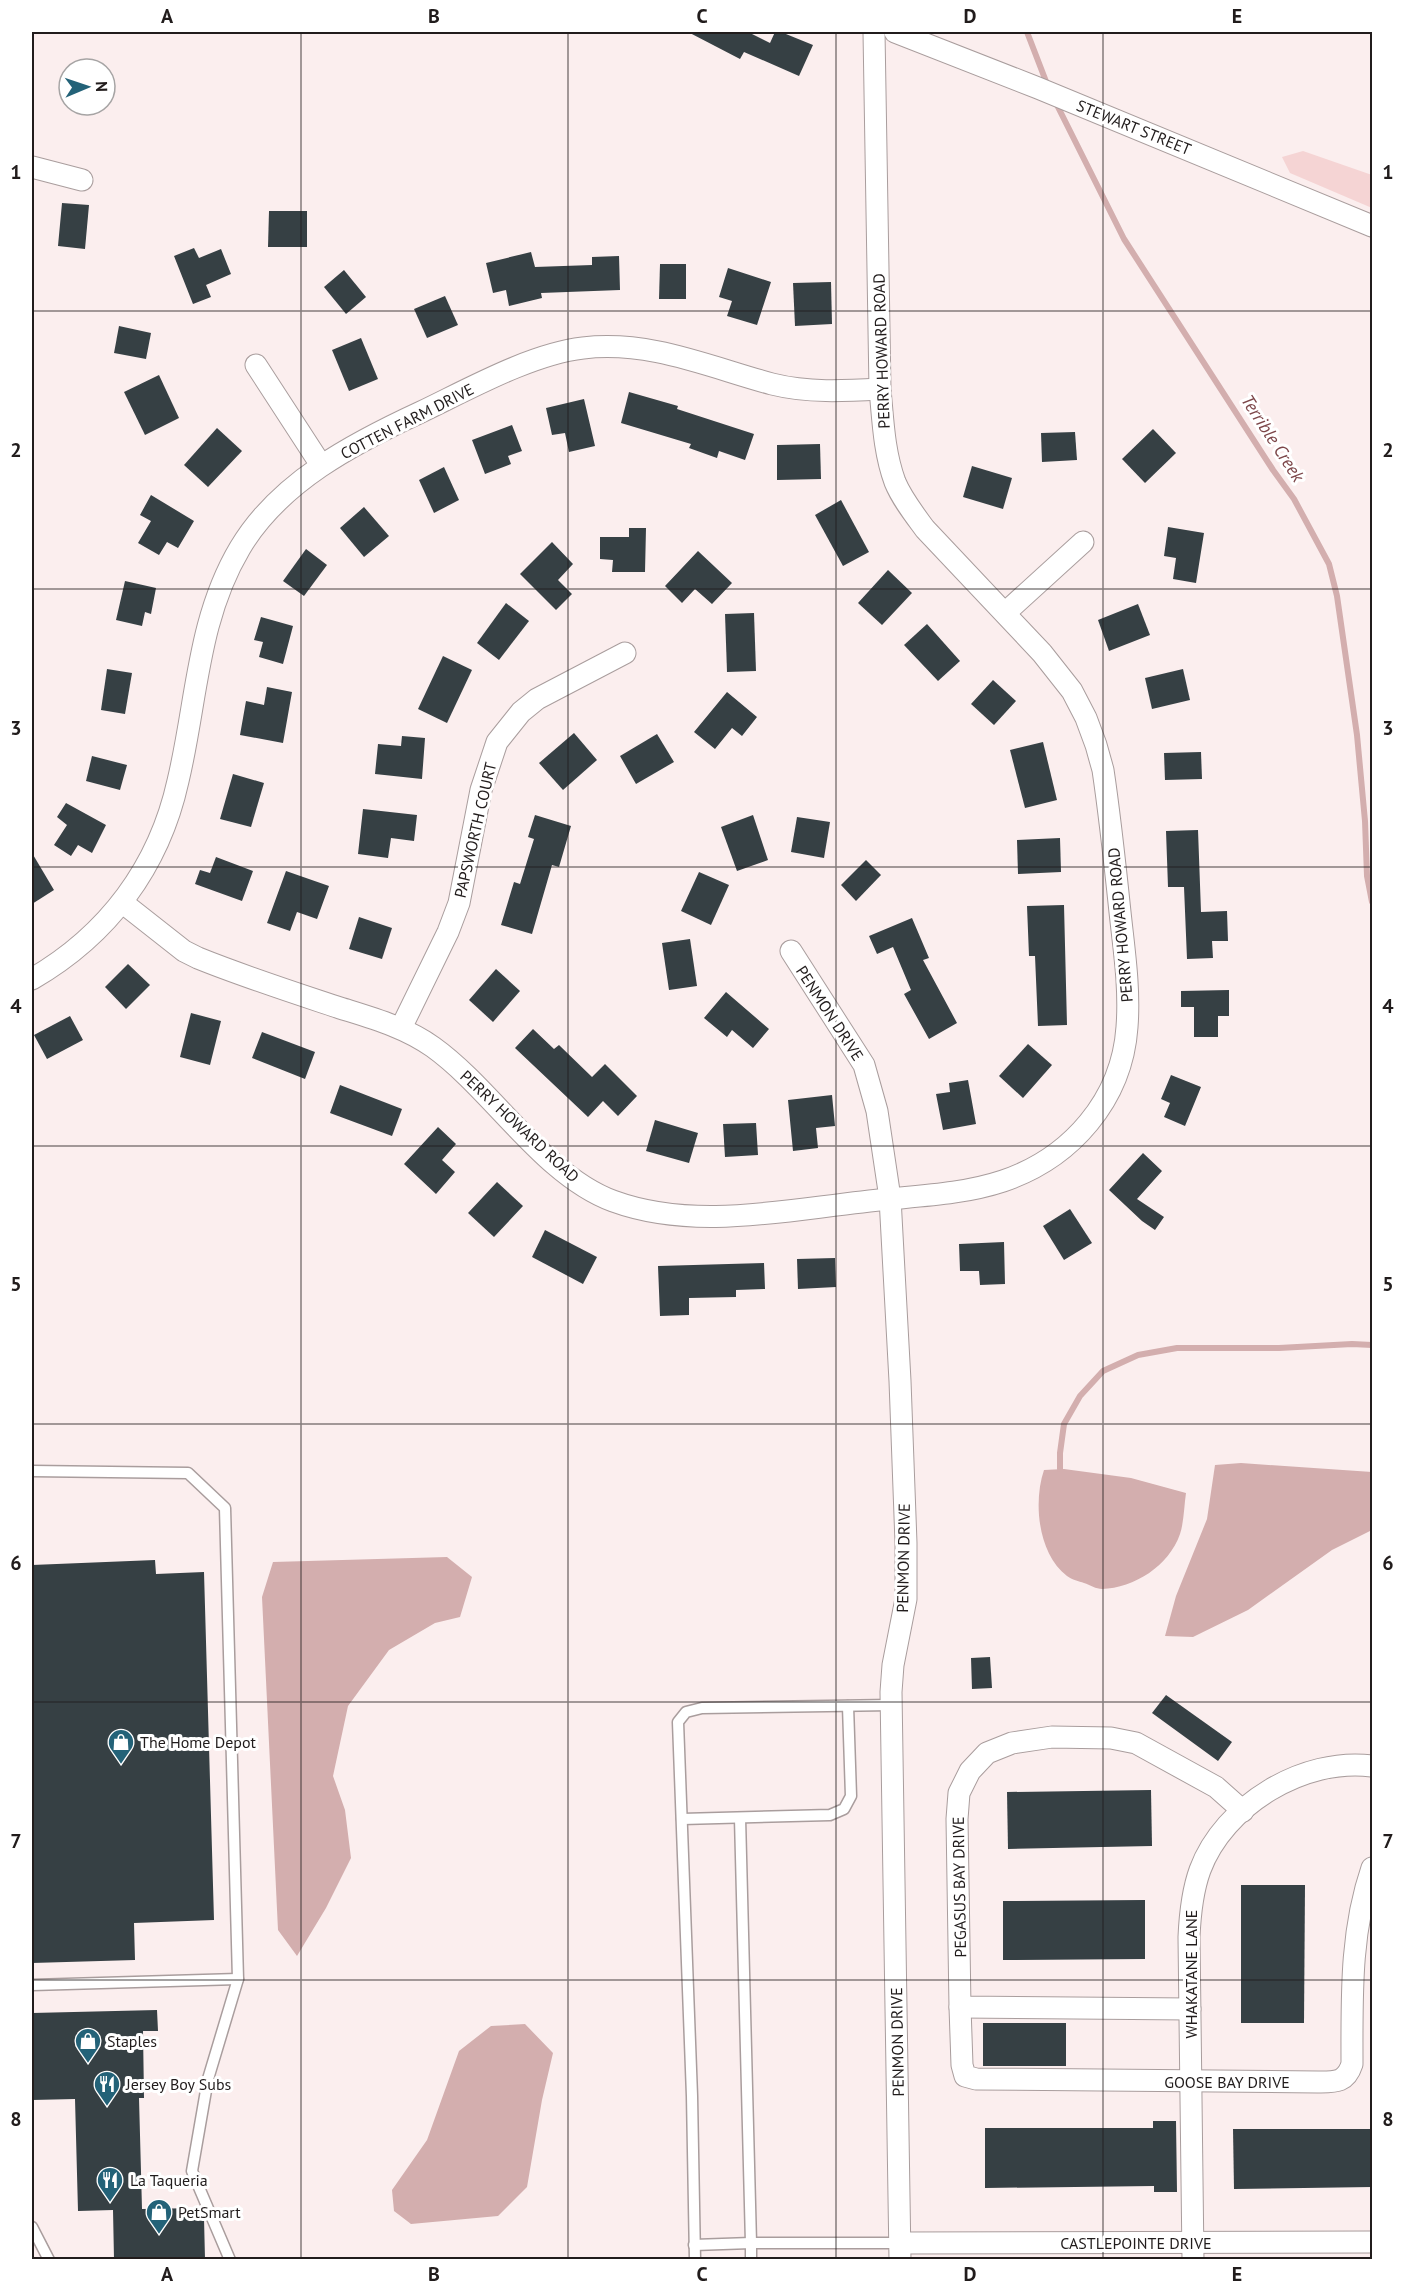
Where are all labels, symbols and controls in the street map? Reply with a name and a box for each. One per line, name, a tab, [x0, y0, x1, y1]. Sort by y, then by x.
text: A	[161, 3, 174, 29]
text: B	[428, 3, 440, 29]
text: C	[696, 3, 708, 29]
text: D	[964, 3, 977, 29]
text: E	[1232, 3, 1242, 29]
north arrow	[57, 57, 117, 117]
text: N	[92, 81, 112, 92]
street label: STEWART STREET	[1074, 95, 1194, 159]
text: 1	[10, 159, 22, 185]
text: 1	[1382, 159, 1394, 185]
street label: PERRY HOWARD ROAD	[868, 273, 894, 429]
street label: COTTEN FARM DRIVE	[337, 379, 477, 463]
water label: Terrible Creek	[1236, 390, 1310, 487]
text: 2	[10, 437, 22, 463]
text: 2	[1382, 437, 1394, 463]
text: 3	[10, 715, 22, 741]
text: 3	[1382, 715, 1394, 741]
street label: PAPSWORTH COURT	[450, 760, 500, 900]
street label: PERRY HOWARD ROAD	[1103, 847, 1137, 1003]
street label: PENMON DRIVE	[792, 962, 868, 1064]
text: 4	[10, 993, 22, 1019]
text: 4	[1382, 993, 1394, 1019]
street label: PERRY HOWARD ROAD	[456, 1066, 584, 1186]
text: 5	[10, 1271, 22, 1297]
text: 5	[1382, 1271, 1394, 1297]
street label: PENMON DRIVE	[892, 1503, 914, 1613]
text: 6	[10, 1550, 22, 1576]
text: 6	[1382, 1550, 1394, 1576]
shop icon: The Home Depot	[106, 1727, 136, 1765]
place label: The Home Depot	[140, 1732, 257, 1752]
street label: PEGASUS BAY DRIVE	[948, 1816, 970, 1958]
text: 7	[10, 1828, 22, 1854]
text: 7	[1382, 1828, 1394, 1854]
street label: WHAKATANE LANE	[1181, 1910, 1201, 2038]
street label: PENMON DRIVE	[886, 1987, 908, 2097]
shop icon: Staples	[73, 2026, 103, 2064]
place label: Staples	[107, 2031, 157, 2051]
restaurant icon: Jersey Boy Subs	[92, 2069, 122, 2107]
street label: GOOSE BAY DRIVE	[1164, 2072, 1290, 2092]
place label: Jersey Boy Subs	[125, 2074, 232, 2094]
text: 8	[10, 2106, 22, 2132]
text: 8	[1382, 2106, 1394, 2132]
restaurant icon: La Taqueria	[95, 2165, 125, 2203]
place label: La Taqueria	[130, 2170, 208, 2190]
shop icon: PetSmart	[144, 2197, 174, 2235]
place label: PetSmart	[178, 2202, 241, 2222]
street label: CASTLEPOINTE DRIVE	[1060, 2233, 1212, 2253]
text: A	[161, 2261, 174, 2287]
text: B	[428, 2261, 440, 2287]
text: C	[696, 2261, 708, 2287]
text: D	[964, 2261, 977, 2287]
text: E	[1232, 2261, 1242, 2287]

